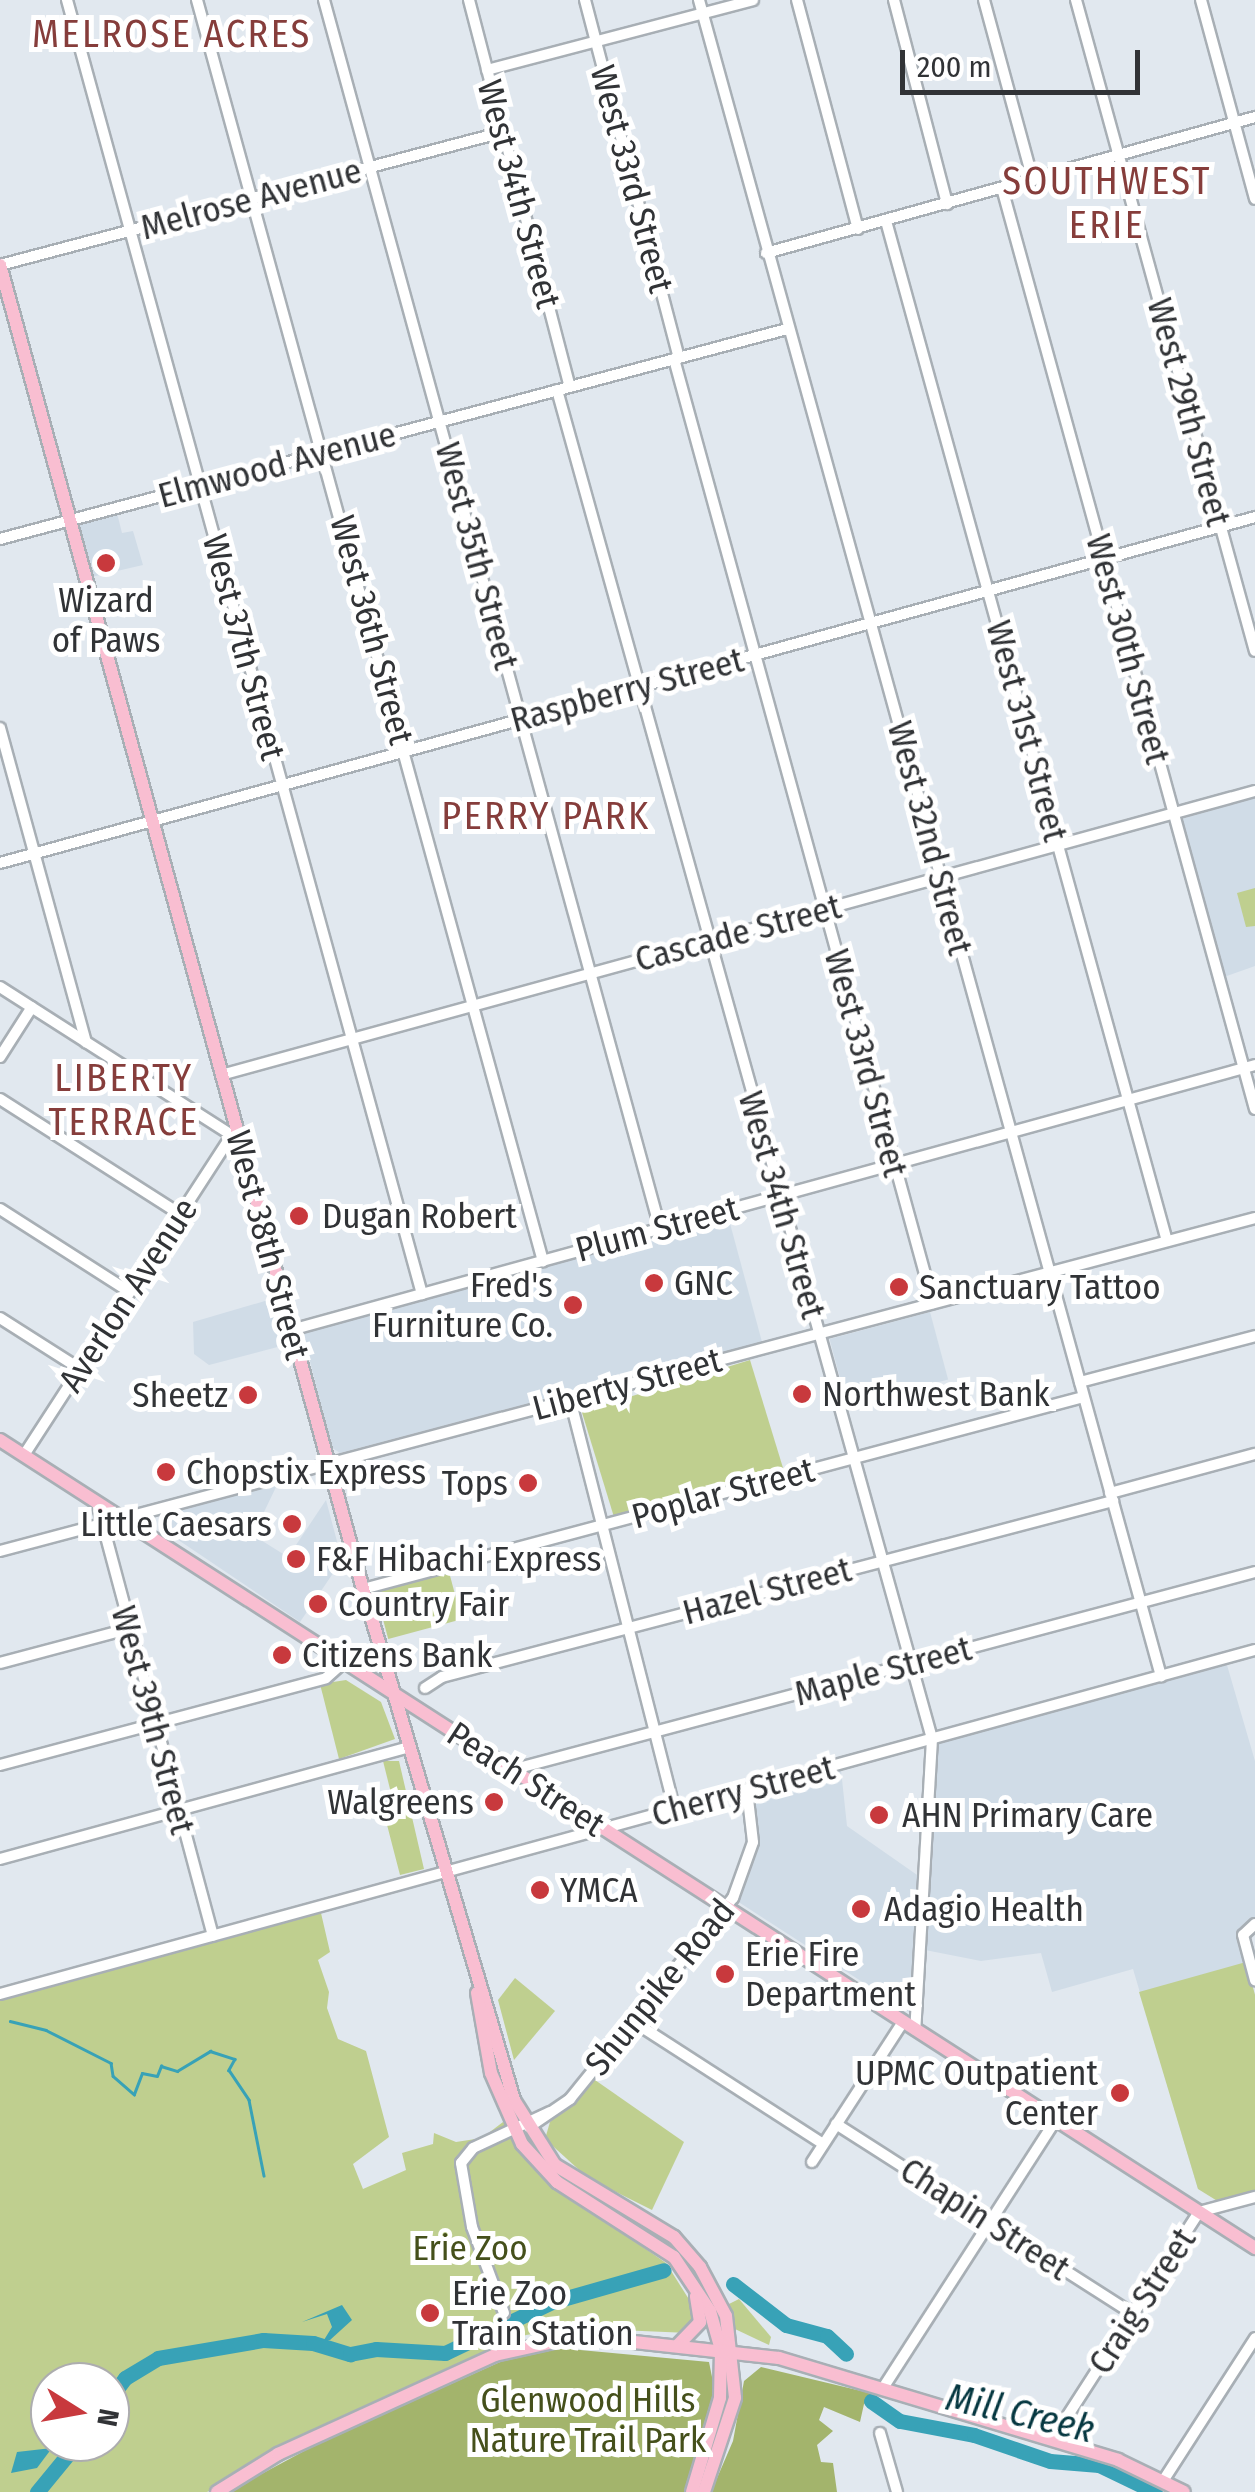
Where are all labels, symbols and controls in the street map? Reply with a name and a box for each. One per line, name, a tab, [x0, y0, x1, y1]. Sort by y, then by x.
district label: MELROSE ACRES	[32, 12, 312, 58]
scale bar	[905, 30, 1145, 92]
text: 200 m	[917, 49, 992, 85]
street label: West 33rd Street	[581, 61, 683, 297]
street label: West 34th Street	[468, 75, 570, 313]
street label: Melrose Avenue	[136, 149, 366, 249]
district label: SOUTHWEST ERIE	[1002, 159, 1212, 248]
street label: West 29th Street	[1138, 293, 1240, 531]
street label: Elmwood Avenue	[154, 413, 400, 517]
street label: West 35th Street	[426, 438, 528, 674]
street label: West 36th Street	[321, 511, 423, 749]
street label: West 37th Street	[194, 530, 294, 764]
street label: West 30th Street	[1077, 530, 1179, 768]
marker: Wizard of Paws	[95, 552, 117, 574]
place label: Wizard of Paws	[52, 579, 160, 661]
street label: West 31st Street	[977, 616, 1077, 846]
street label: Raspberry Street	[506, 639, 748, 741]
street label: West 32nd Street	[879, 717, 981, 959]
district label: PERRY PARK	[441, 794, 651, 840]
street label: Cascade Street	[630, 885, 846, 981]
street label: West 33rd Street	[815, 945, 917, 1181]
district label: LIBERTY TERRACE	[48, 1056, 200, 1146]
street label: West 34th Street	[729, 1087, 835, 1323]
street label: West 38th Street	[217, 1126, 319, 1364]
street label: Plum Street	[571, 1187, 743, 1271]
street label: Averlon Avenue	[50, 1190, 206, 1400]
place label: Dugan Robert	[322, 1195, 517, 1237]
marker: Dugan Robert	[286, 1203, 312, 1229]
place label: GNC	[674, 1262, 733, 1304]
place label: Fred's Furniture Co.	[372, 1264, 553, 1346]
place label: Sanctuary Tattoo	[919, 1266, 1161, 1308]
marker: GNC	[643, 1272, 665, 1294]
marker: Sanctuary Tattoo	[888, 1276, 910, 1298]
marker: Fred's Furniture Co.	[562, 1294, 584, 1316]
street label: Liberty Street	[528, 1339, 726, 1429]
place label: Northwest Bank	[822, 1373, 1050, 1415]
place label: Sheetz	[132, 1374, 228, 1416]
marker: Northwest Bank	[791, 1383, 813, 1405]
marker: Sheetz	[237, 1384, 259, 1406]
street label: Poplar Street	[627, 1449, 819, 1537]
place label: Chopstix Express	[186, 1451, 426, 1493]
marker: Chopstix Express	[155, 1461, 177, 1483]
place label: Tops	[442, 1462, 508, 1504]
marker: Tops	[517, 1472, 539, 1494]
place label: Little Caesars	[80, 1503, 272, 1545]
marker: Little Caesars	[281, 1513, 303, 1535]
place label: F&F Hibachi Express	[316, 1538, 601, 1580]
marker: F&F Hibachi Express	[285, 1548, 307, 1570]
street label: Hazel Street	[678, 1548, 856, 1634]
place label: Country Fair	[338, 1583, 509, 1625]
marker: Country Fair	[307, 1593, 329, 1615]
street label: West 39th Street	[102, 1601, 204, 1839]
street label: Maple Street	[790, 1627, 976, 1715]
place label: Citizens Bank	[302, 1634, 492, 1676]
marker: Citizens Bank	[271, 1644, 293, 1666]
street label: Peach Street	[439, 1713, 613, 1845]
street label: Cherry Street	[647, 1746, 839, 1836]
place label: Walgreens	[327, 1781, 474, 1823]
marker: Walgreens	[483, 1791, 505, 1813]
place label: AHN Primary Care	[902, 1794, 1153, 1836]
marker: AHN Primary Care	[866, 1802, 892, 1828]
place label: YMCA	[560, 1869, 638, 1911]
marker: YMCA	[529, 1879, 551, 1901]
place label: Adagio Health	[884, 1888, 1084, 1930]
street label: Shunpike Road	[576, 1891, 744, 2083]
marker: Adagio Health	[848, 1896, 874, 1922]
place label: Erie Fire Department	[745, 1933, 916, 2015]
marker: Erie Fire Department	[714, 1963, 736, 1985]
place label: UPMC Outpatient Center	[855, 2052, 1098, 2134]
marker: UPMC Outpatient Center	[1107, 2080, 1133, 2106]
street label: Chapin Street	[893, 2149, 1077, 2289]
street label: Craig Street	[1079, 2220, 1205, 2382]
park label: Erie Zoo	[412, 2227, 528, 2269]
place label: Erie Zoo Train Station	[452, 2272, 634, 2354]
marker: Erie Zoo Train Station	[417, 2300, 443, 2326]
north arrow	[30, 2362, 130, 2462]
water label: Mill Creek	[942, 2375, 1098, 2453]
park label: Glenwood Hills Nature Trail Park	[470, 2379, 706, 2461]
text: N	[90, 2406, 126, 2429]

